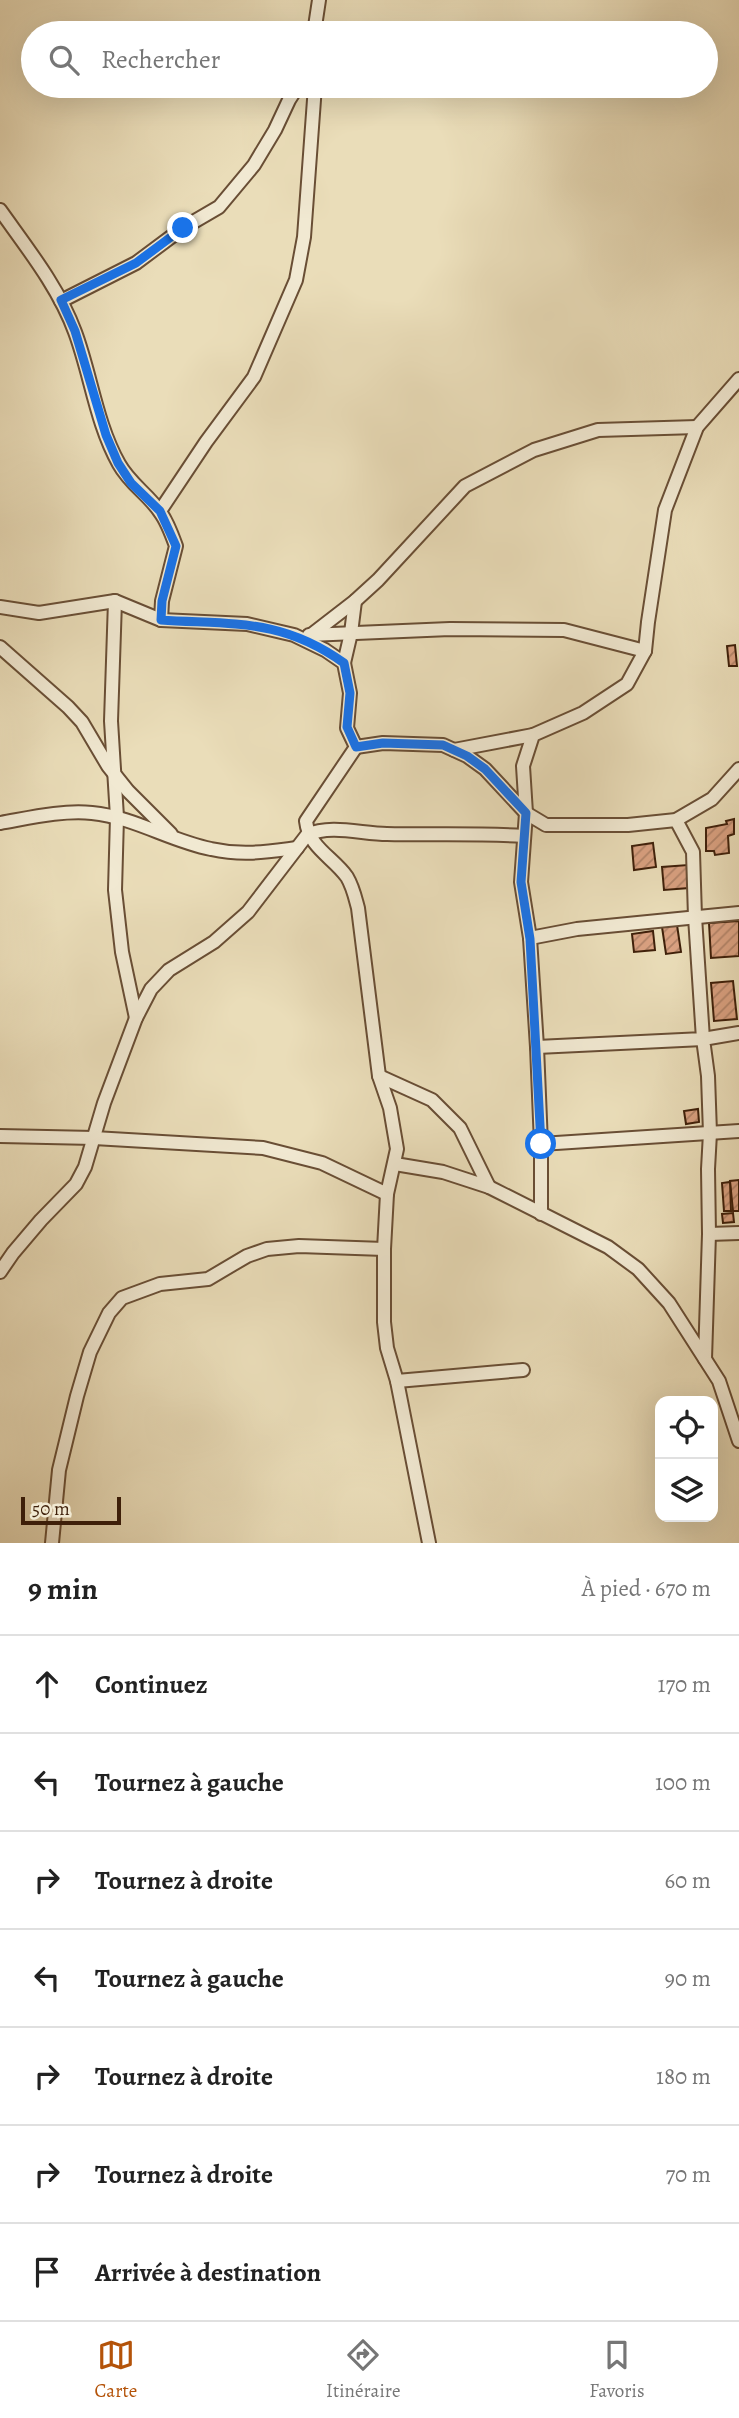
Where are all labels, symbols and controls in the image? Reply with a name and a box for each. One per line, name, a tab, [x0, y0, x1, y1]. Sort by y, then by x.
search box	[21, 21, 718, 98]
icon: search	[45, 41, 83, 79]
text: Rechercher	[101, 42, 221, 77]
route end	[167, 212, 198, 243]
route start	[525, 1128, 556, 1159]
map controls	[655, 1396, 718, 1522]
button: locate	[655, 1396, 718, 1459]
button: layers	[655, 1459, 718, 1522]
scale bar	[21, 1494, 121, 1526]
text: 50 m	[32, 1496, 70, 1522]
text: 9 min	[28, 1569, 98, 1609]
text: À pied · 670 m	[582, 1573, 711, 1604]
icon: ahead	[28, 1665, 66, 1703]
text: Continuez	[95, 1667, 208, 1702]
text: 170 m	[658, 1669, 711, 1700]
icon: left	[28, 1763, 66, 1801]
text: Tournez à gauche	[95, 1765, 284, 1800]
text: 100 m	[655, 1767, 711, 1798]
icon: right	[28, 1861, 66, 1899]
text: Tournez à droite	[95, 1863, 273, 1898]
text: 60 m	[664, 1865, 711, 1896]
icon: left	[28, 1959, 66, 1997]
text: Tournez à gauche	[95, 1961, 284, 1996]
text: 90 m	[665, 1963, 711, 1994]
icon: right	[28, 2057, 66, 2095]
text: Tournez à droite	[95, 2059, 273, 2094]
text: 180 m	[656, 2061, 711, 2092]
icon: right	[28, 2155, 66, 2193]
text: Tournez à droite	[95, 2157, 273, 2192]
text: 70 m	[665, 2159, 711, 2190]
icon: arrive	[28, 2253, 66, 2291]
text: Arrivée à destination	[95, 2255, 321, 2290]
tab: Carte	[94, 2336, 137, 2404]
tab: Itinéraire	[326, 2336, 400, 2404]
tab: Favoris	[589, 2336, 645, 2404]

